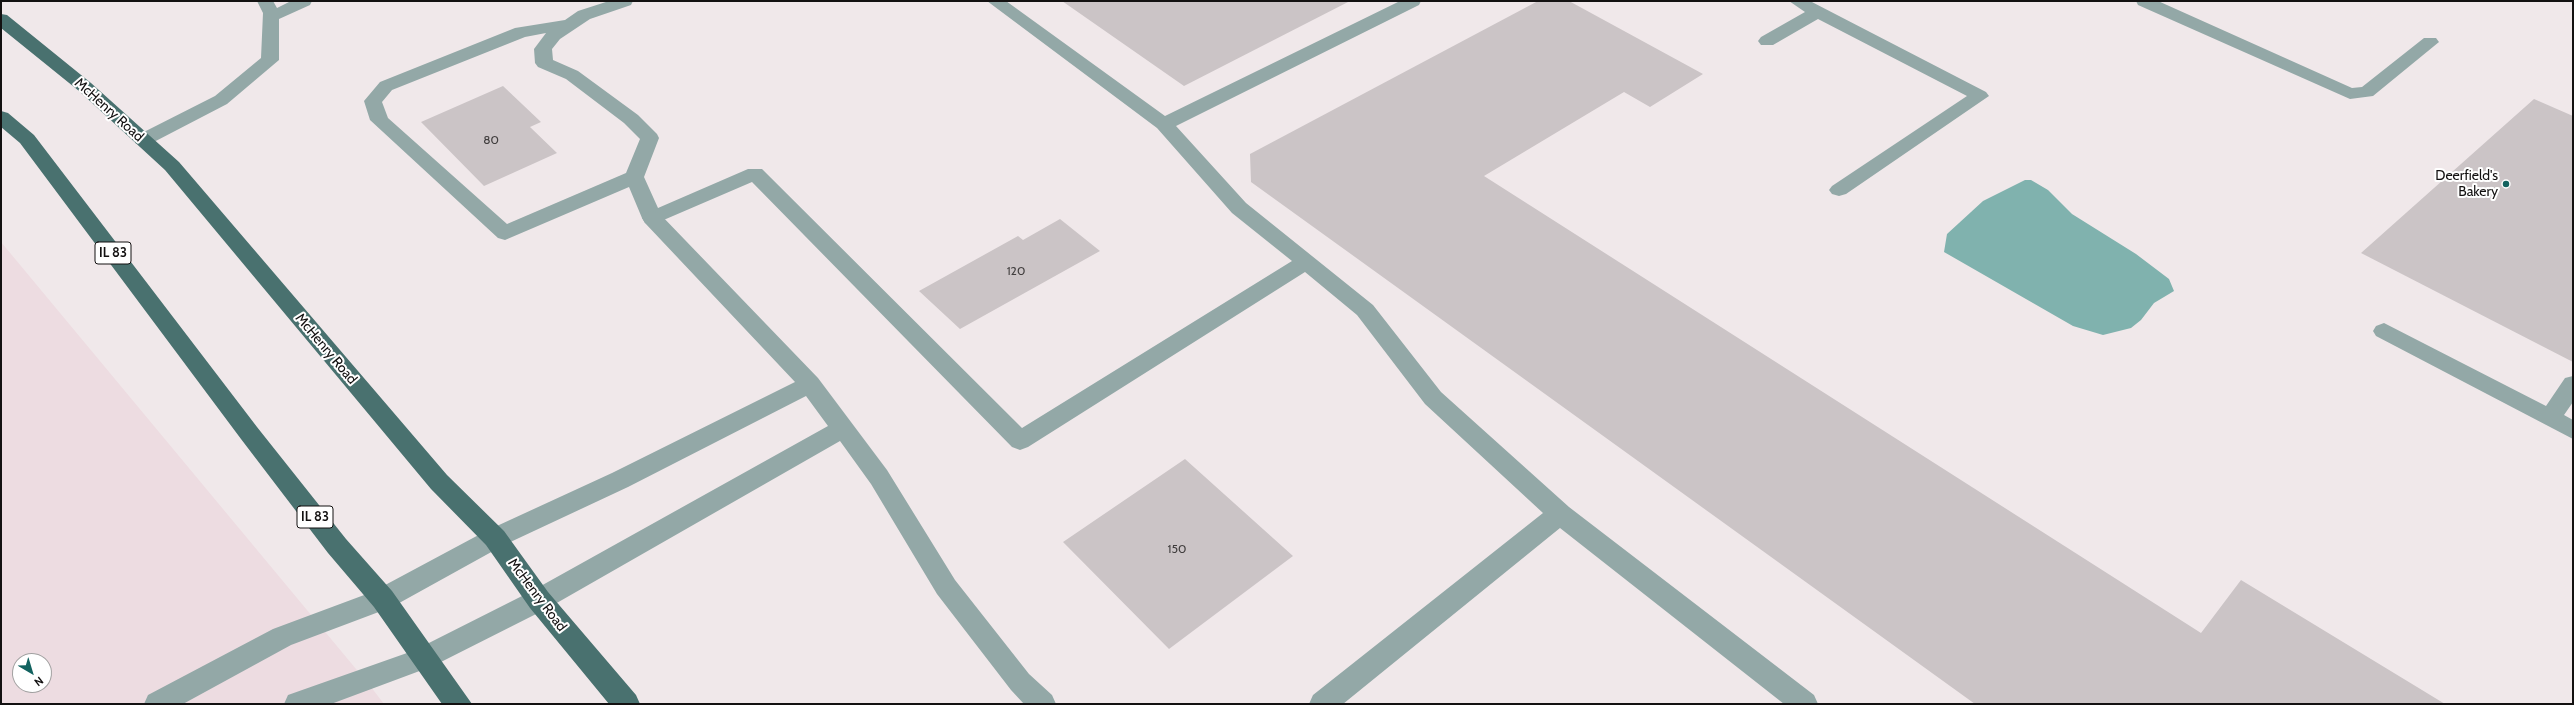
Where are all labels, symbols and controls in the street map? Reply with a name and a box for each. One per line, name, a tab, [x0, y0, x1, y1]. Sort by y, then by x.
street label: McHenry Road	[71, 75, 147, 145]
house number: 80	[483, 133, 499, 147]
place label: Deerfield's Bakery	[2435, 168, 2498, 200]
marker: Deerfield's Bakery	[2501, 179, 2511, 189]
road number: IL 83	[95, 242, 131, 264]
house number: 120	[1007, 264, 1025, 278]
street label: McHenry Road	[292, 310, 360, 388]
road number: IL 83	[297, 506, 333, 528]
house number: 150	[1168, 542, 1186, 556]
street label: McHenry Road	[504, 555, 570, 635]
north arrow	[12, 653, 52, 693]
text: N	[31, 674, 46, 690]

